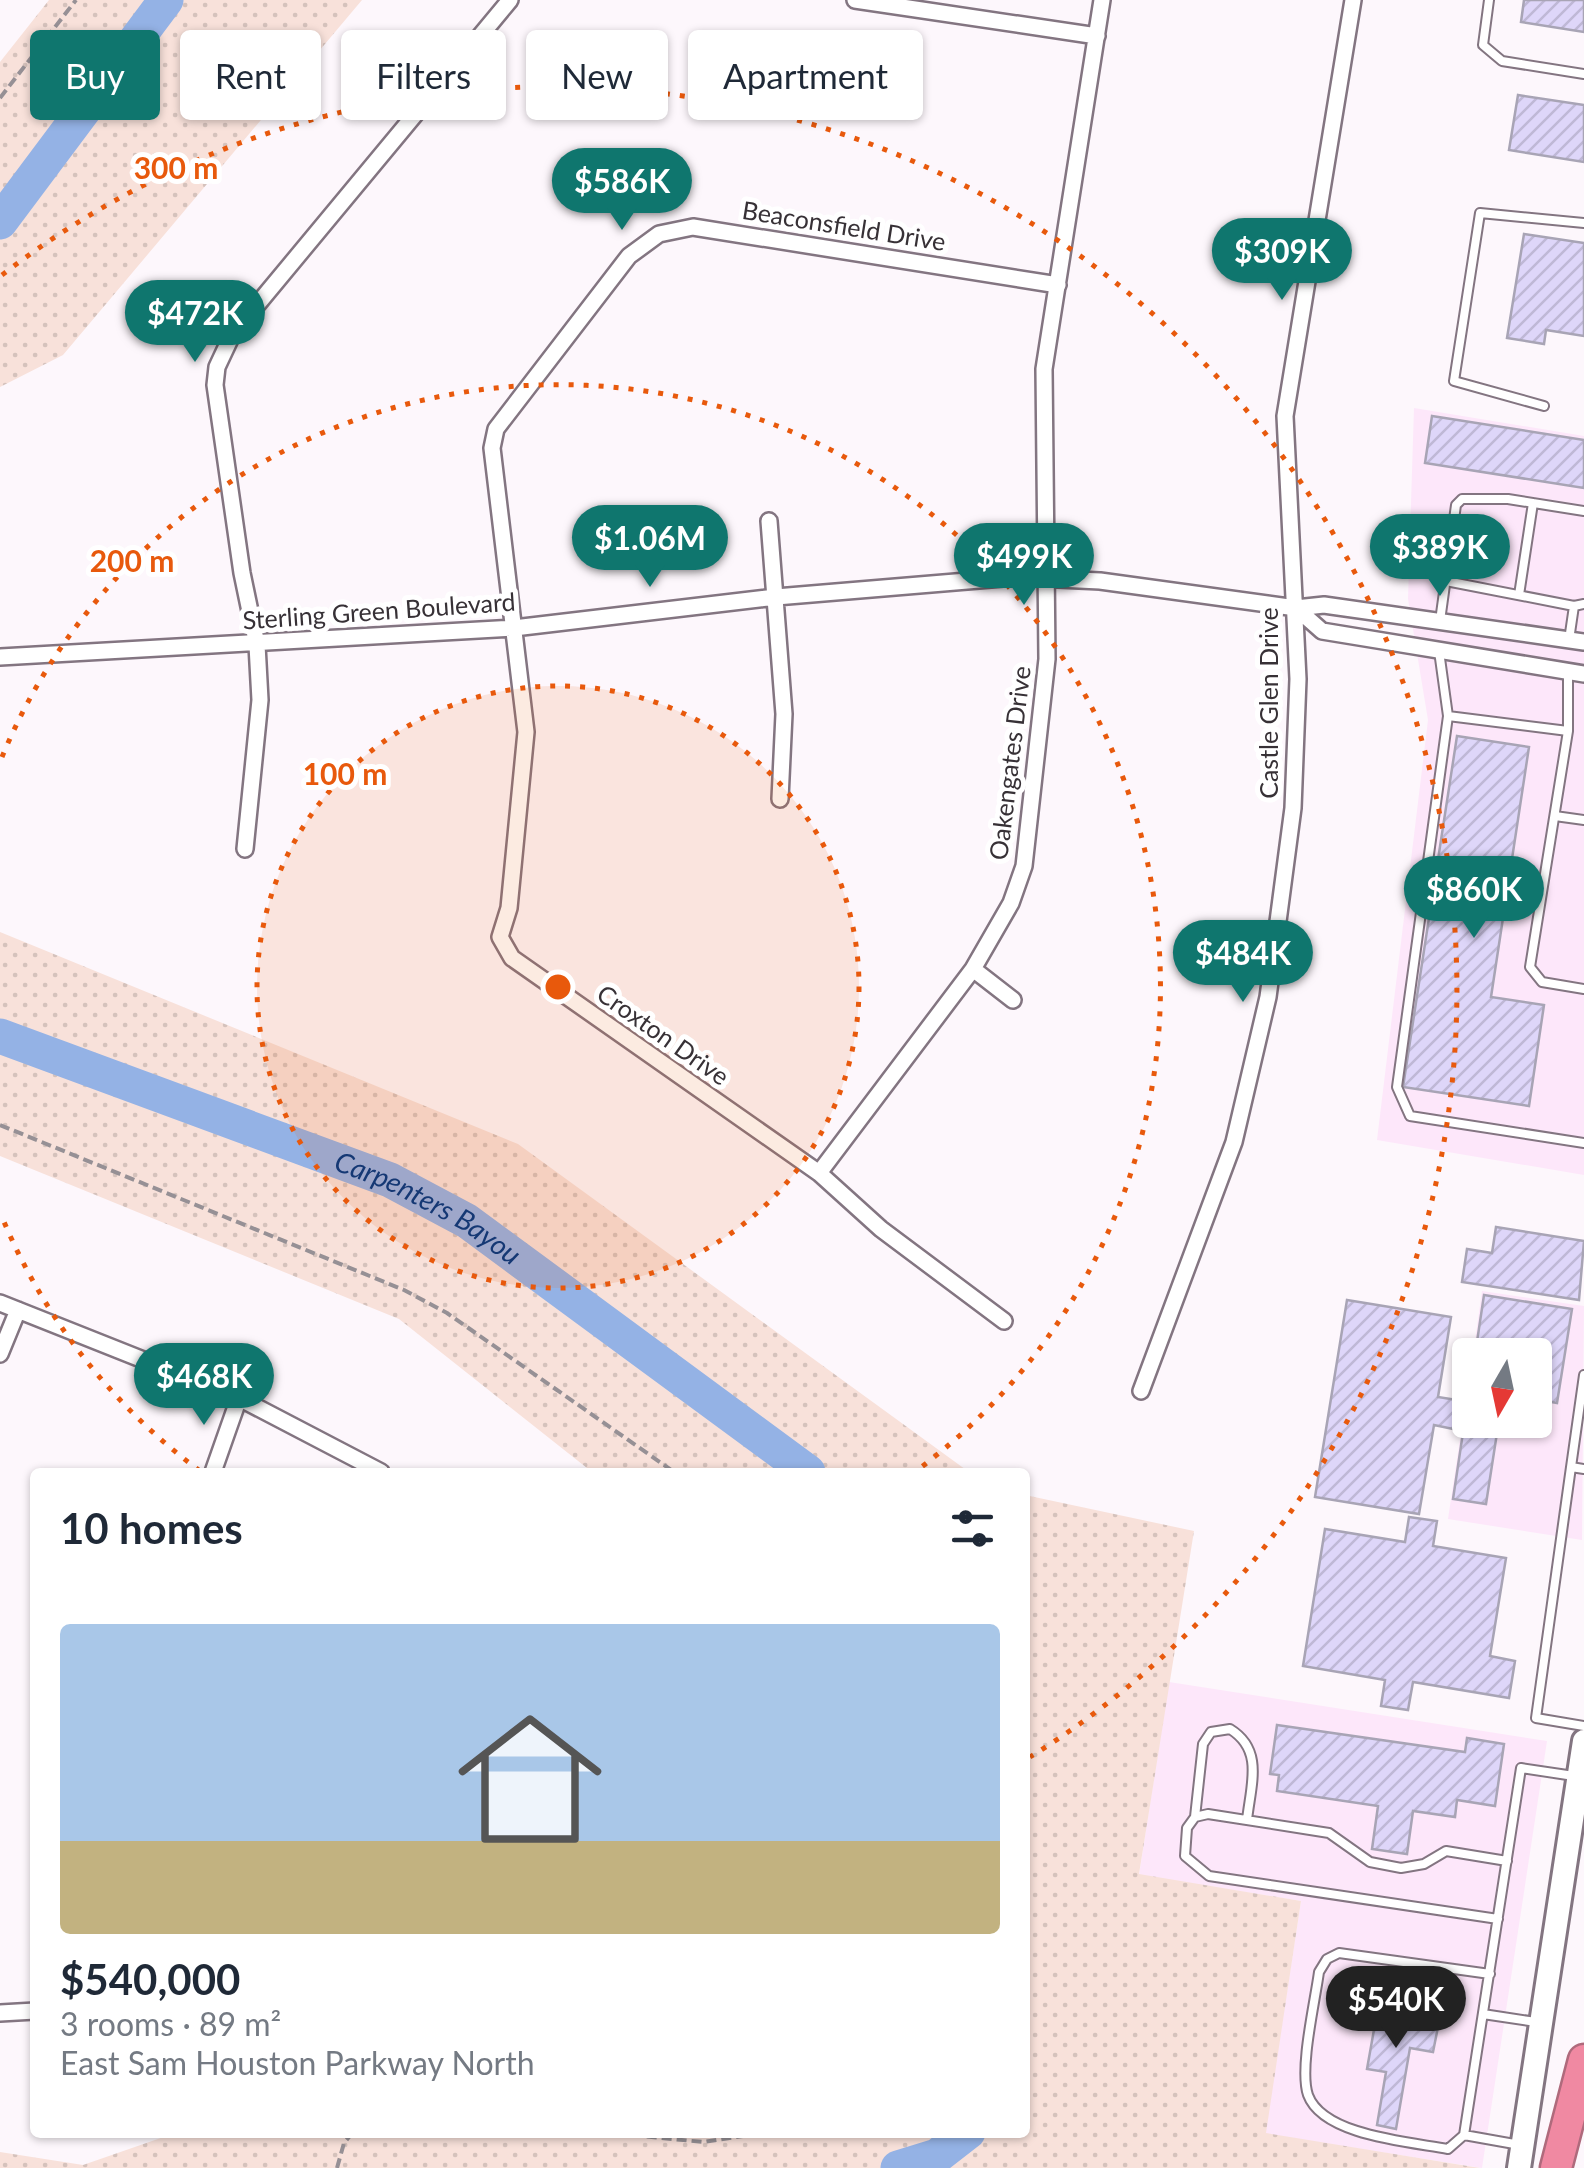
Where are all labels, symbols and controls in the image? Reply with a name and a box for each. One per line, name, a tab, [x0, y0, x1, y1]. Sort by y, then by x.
chip: Buy	[30, 30, 160, 120]
chip: Rent	[180, 30, 321, 120]
chip: Filters	[341, 30, 506, 120]
chip: New	[526, 30, 668, 120]
chip: Apartment	[688, 30, 923, 120]
pin: $586K	[552, 148, 692, 233]
text: 300 m	[134, 149, 218, 185]
text: $586K	[574, 161, 670, 200]
street label: Beaconsfield Drive	[740, 194, 948, 256]
pin: $309K	[1212, 218, 1352, 303]
text: $309K	[1234, 231, 1330, 270]
pin: $472K	[125, 280, 265, 365]
text: $472K	[147, 293, 243, 332]
pin: $1.06M	[569, 505, 731, 590]
pin: $389K	[1370, 514, 1510, 599]
text: $1.06M	[594, 518, 706, 557]
pin: $499K	[954, 523, 1094, 608]
text: $389K	[1392, 527, 1488, 566]
text: $499K	[976, 536, 1072, 575]
text: 200 m	[90, 542, 174, 578]
street label: Sterling Green Boulevard	[241, 586, 516, 635]
street label: Castle Glen Drive	[1253, 607, 1283, 799]
street label: Oakengates Drive	[982, 664, 1036, 862]
text: 100 m	[303, 755, 387, 791]
pin: $860K	[1404, 856, 1544, 941]
text: $860K	[1426, 869, 1522, 908]
pin: $484K	[1173, 920, 1313, 1005]
text: $484K	[1195, 933, 1291, 972]
centre of rings	[540, 969, 576, 1005]
street label: Croxton Drive	[592, 978, 735, 1091]
water label: Carpenters Bayou	[330, 1143, 528, 1271]
north arrow	[1452, 1338, 1552, 1438]
map controls	[1452, 1338, 1552, 1438]
pin: $468K	[134, 1343, 274, 1428]
text: $468K	[156, 1356, 252, 1395]
icon: filters	[945, 1501, 1000, 1556]
text: 10 homes	[60, 1503, 243, 1553]
icon: home	[440, 1689, 620, 1869]
text: $540,000	[60, 1954, 240, 2004]
pin: $540K	[1326, 1966, 1466, 2051]
text: $540K	[1348, 1979, 1444, 2018]
text: 3 rooms · 89 m²	[60, 2004, 281, 2043]
text: East Sam Houston Parkway North	[60, 2043, 535, 2082]

